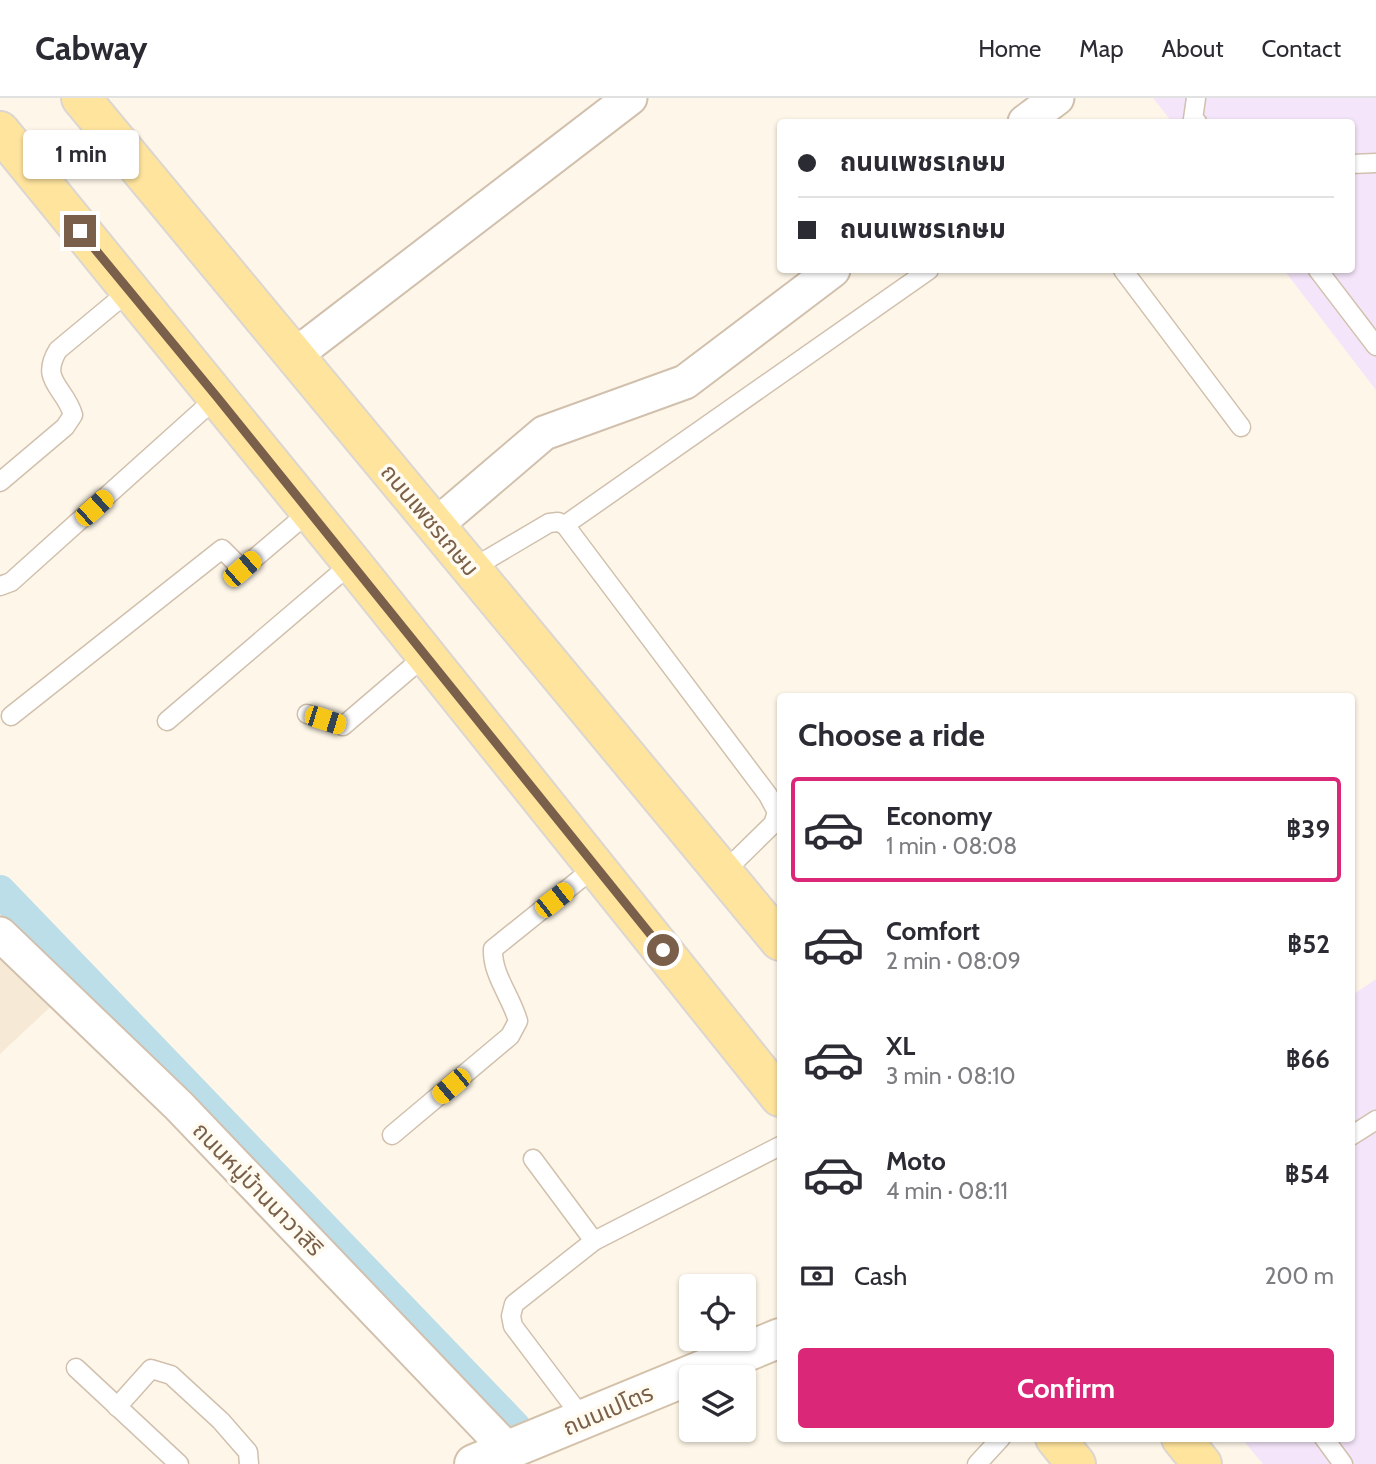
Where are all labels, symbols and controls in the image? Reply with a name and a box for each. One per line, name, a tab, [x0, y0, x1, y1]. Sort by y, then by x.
text: Cabway	[35, 28, 147, 68]
text: Home	[978, 34, 1041, 63]
text: Map	[1079, 34, 1124, 63]
text: About	[1162, 34, 1224, 63]
text: Contact	[1262, 34, 1341, 63]
callout: 1 min	[22, 130, 138, 178]
text: 1 min	[55, 140, 107, 168]
text: ถนนเพชรเกษม	[840, 146, 1006, 178]
text: ถนนเพชรเกษม	[840, 213, 1006, 245]
route end	[64, 215, 96, 247]
street label: ถนนเพชรเกษม	[375, 458, 485, 582]
car	[72, 486, 117, 530]
car	[220, 547, 265, 591]
car	[302, 704, 349, 736]
text: Choose a ride	[798, 715, 985, 754]
icon: car	[802, 798, 865, 861]
text: Economy	[886, 800, 992, 832]
text: ฿39	[1286, 813, 1330, 845]
text: 1 min · 08:08	[886, 832, 1017, 860]
car	[531, 879, 578, 921]
icon: car	[802, 913, 865, 976]
text: Comfort	[886, 915, 980, 947]
text: ฿52	[1287, 928, 1330, 960]
route start	[647, 934, 679, 966]
text: 2 min · 08:09	[886, 947, 1021, 975]
icon: car	[802, 1028, 865, 1091]
text: XL	[886, 1030, 915, 1062]
text: ฿66	[1286, 1043, 1330, 1075]
text: 3 min · 08:10	[886, 1062, 1016, 1090]
car	[429, 1064, 474, 1108]
street label: ถนนหมู่บ้านนาวาสิริ	[186, 1116, 329, 1263]
icon: car	[802, 1143, 865, 1206]
text: Moto	[886, 1145, 946, 1177]
text: ฿54	[1285, 1158, 1330, 1190]
text: 4 min · 08:11	[886, 1177, 1008, 1205]
icon: cash	[798, 1257, 836, 1295]
text: Cash	[854, 1260, 907, 1292]
text: 200 m	[1264, 1262, 1334, 1290]
map controls	[679, 1274, 756, 1442]
button: locate	[679, 1274, 756, 1351]
button: Confirm	[798, 1348, 1334, 1428]
button: layers	[679, 1365, 756, 1442]
street label: ถนนเปโตร	[559, 1379, 657, 1441]

